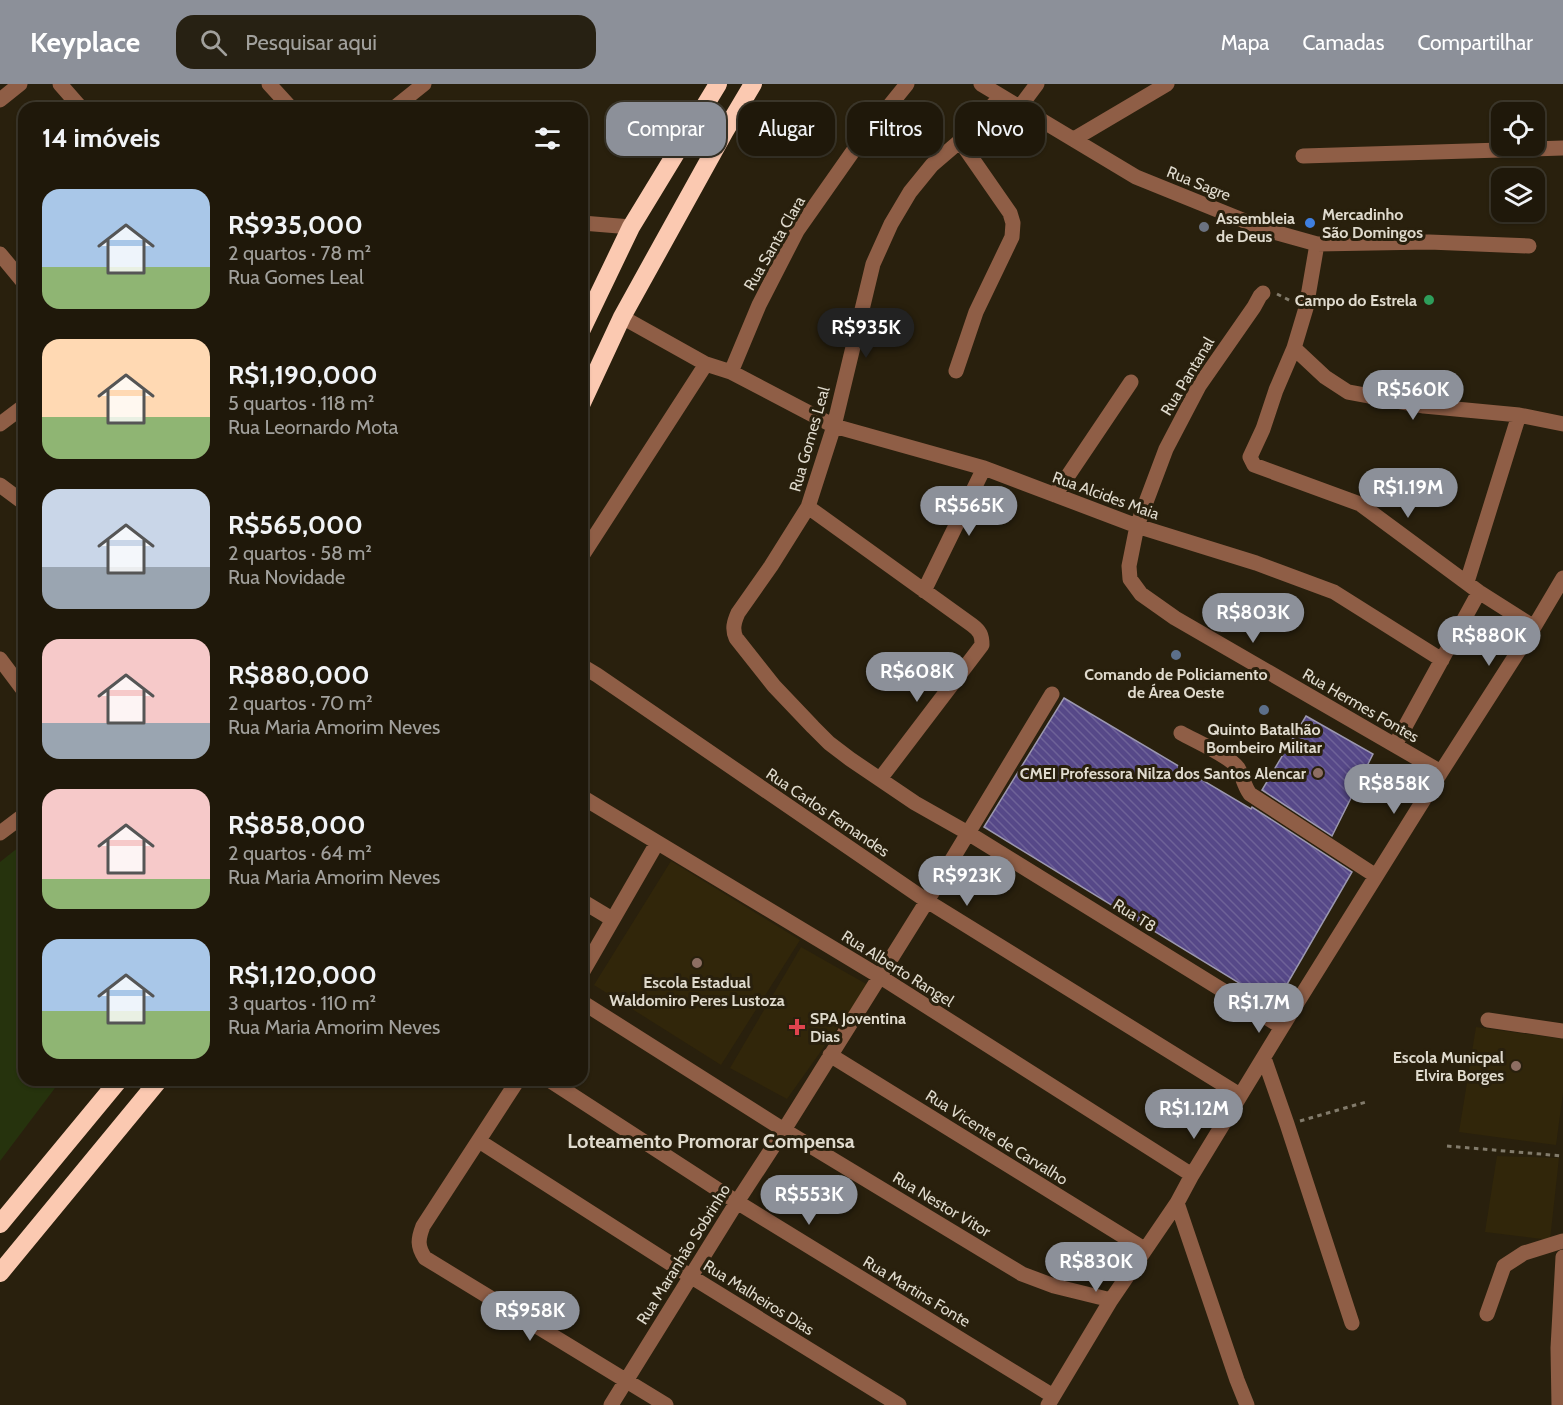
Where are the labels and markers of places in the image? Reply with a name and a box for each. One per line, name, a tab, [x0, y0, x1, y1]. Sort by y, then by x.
place label: Mercadinho São Domingos	[1322, 205, 1423, 242]
place label: Assembleia de Deus	[1216, 209, 1295, 246]
marker: Mercadinho São Domingos	[1303, 216, 1317, 230]
marker: Assembleia de Deus	[1197, 220, 1211, 234]
place label: Campo do Estrela	[1295, 291, 1417, 310]
marker: Campo do Estrela	[1422, 293, 1436, 307]
pin: R$935K	[817, 308, 915, 359]
pin: R$560K	[1364, 370, 1462, 421]
pin: R$1.19M	[1353, 468, 1463, 519]
pin: R$565K	[920, 486, 1018, 537]
pin: R$803K	[1204, 593, 1302, 644]
pin: R$880K	[1440, 616, 1538, 667]
marker: Comando de Policiamento de Área Oeste	[1169, 648, 1183, 662]
pin: R$608K	[868, 652, 966, 703]
place label: Comando de Policiamento de Área Oeste	[1084, 665, 1268, 702]
marker: Quinto Batalhão Bombeiro Militar	[1257, 703, 1271, 717]
place label: Quinto Batalhão Bombeiro Militar	[1206, 720, 1323, 757]
place label: CMEI Professora Nilza dos Santos Alencar	[1020, 764, 1307, 783]
pin: R$858K	[1345, 764, 1443, 815]
marker: CMEI Professora Nilza dos Santos Alencar	[1311, 766, 1325, 780]
pin: R$923K	[918, 856, 1016, 907]
marker: Escola Estadual Waldomiro Peres Lustoza	[690, 956, 704, 970]
place label: Escola Estadual Waldomiro Peres Lustoza	[609, 973, 785, 1010]
pin: R$1.7M	[1210, 983, 1308, 1034]
place label: SPA Joventina Dias	[810, 1009, 906, 1046]
marker: SPA Joventina Dias	[788, 1018, 806, 1036]
place label: Escola Municpal Elvira Borges	[1393, 1048, 1504, 1085]
marker: Escola Municpal Elvira Borges	[1509, 1059, 1523, 1073]
pin: R$1.12M	[1139, 1089, 1249, 1140]
pin: R$553K	[760, 1175, 858, 1226]
pin: R$830K	[1047, 1242, 1145, 1293]
pin: R$958K	[481, 1291, 579, 1342]

